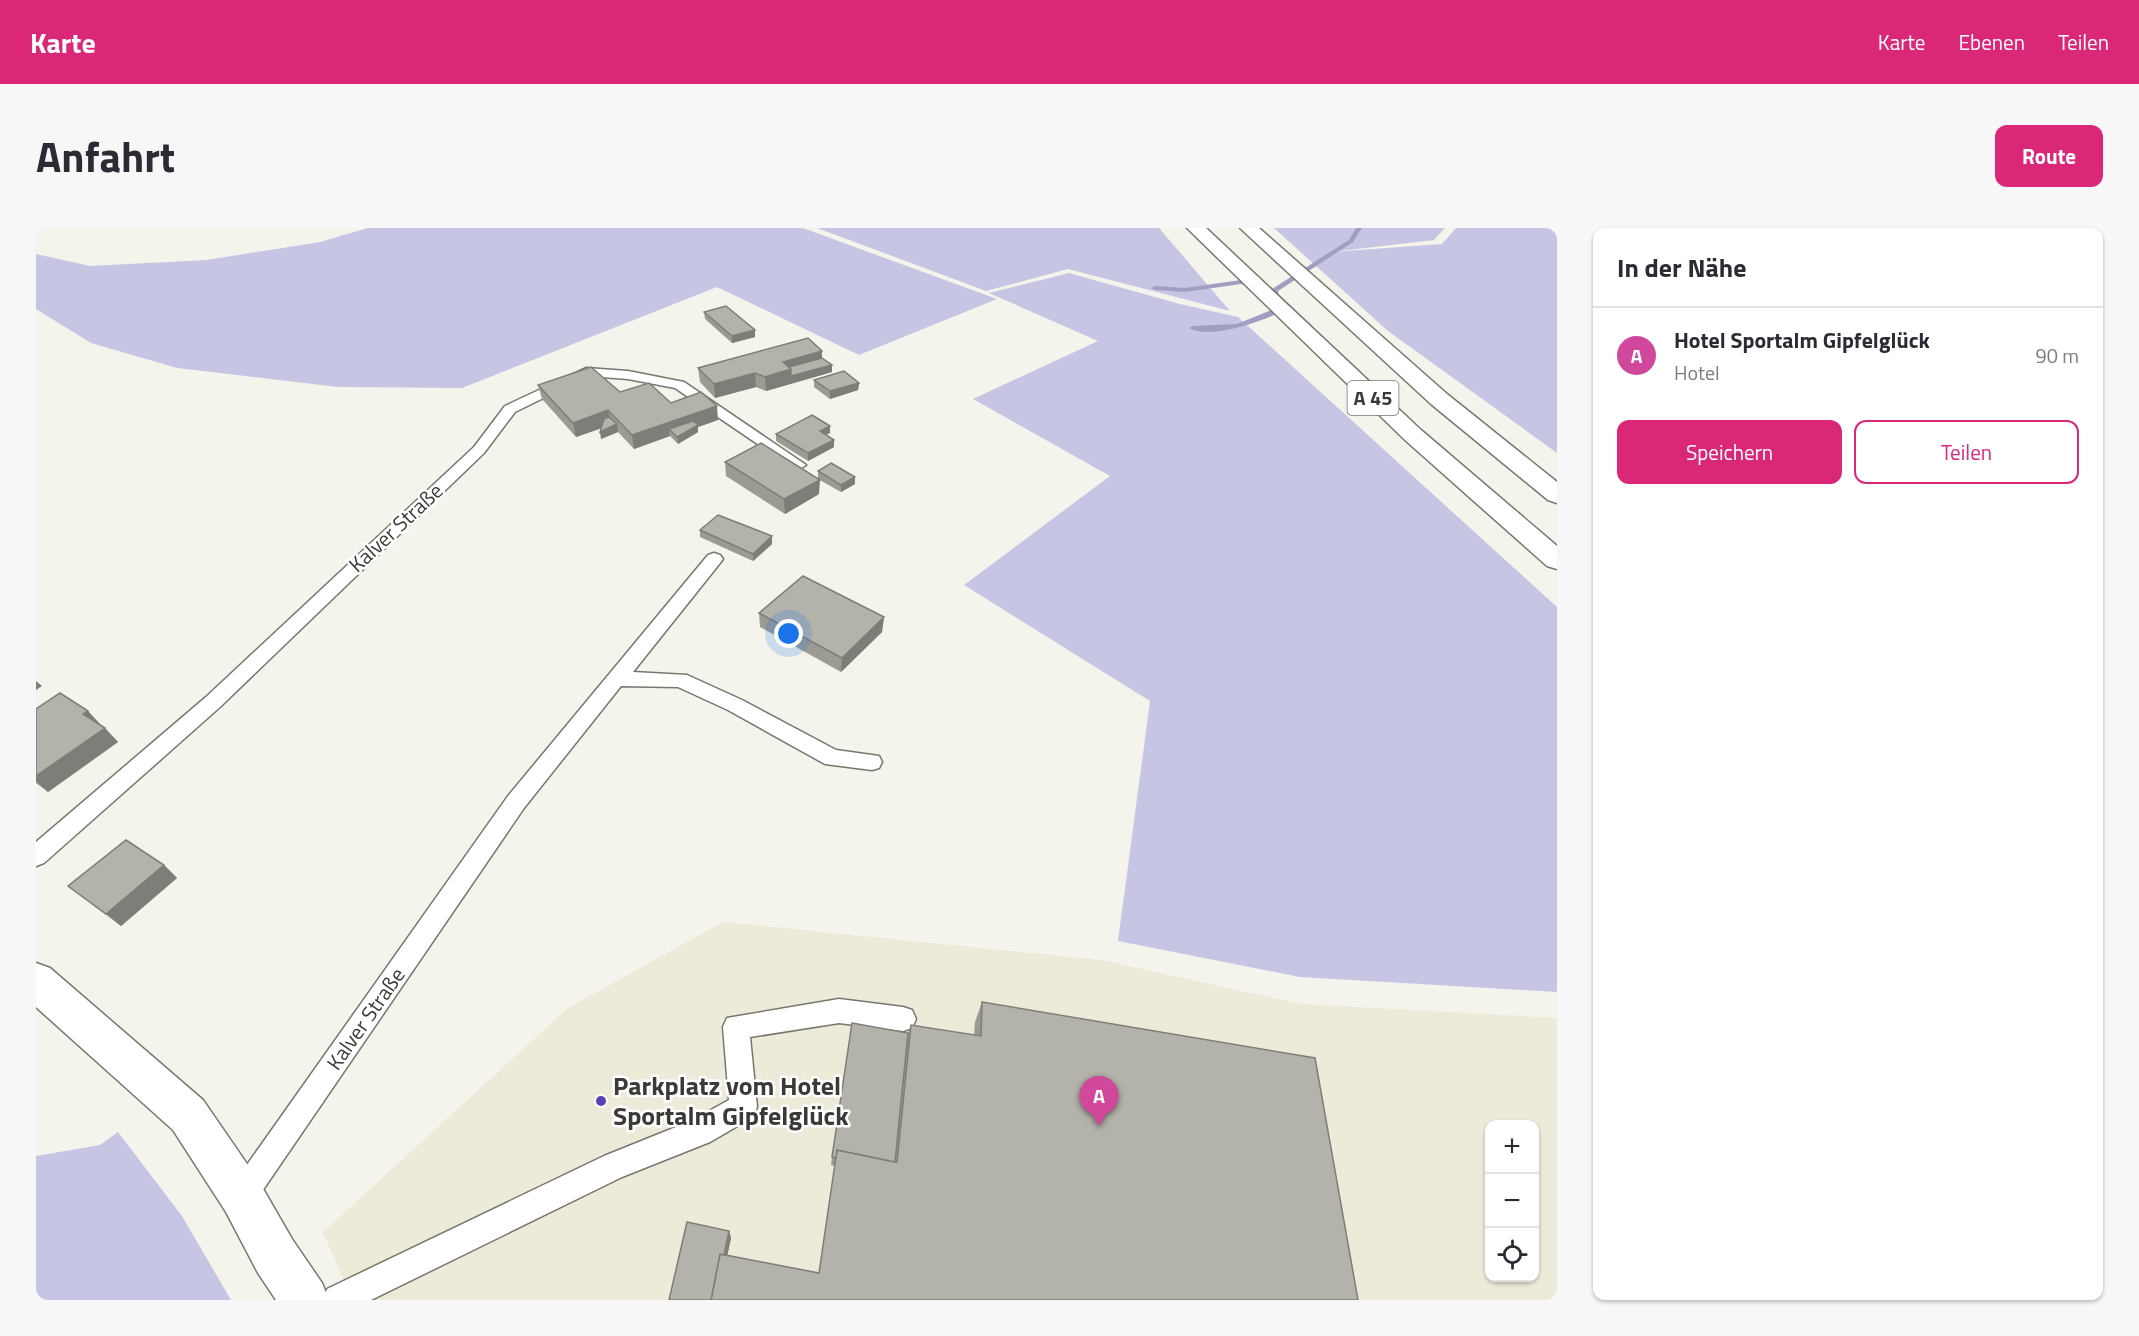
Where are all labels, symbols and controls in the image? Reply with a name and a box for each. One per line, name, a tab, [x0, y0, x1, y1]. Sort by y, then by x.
text: Karte	[30, 21, 96, 64]
text: Karte	[1878, 26, 1925, 58]
text: Ebenen	[1958, 26, 2025, 58]
text: Teilen	[2058, 26, 2109, 58]
text: Anfahrt	[36, 124, 175, 188]
button: Route	[1995, 125, 2103, 187]
text: In der Nähe	[1617, 248, 1746, 287]
text: Hotel Sportalm Gipfelglück	[1674, 323, 1930, 357]
text: A	[1630, 340, 1643, 371]
text: 90 m	[2035, 340, 2079, 371]
text: Hotel	[1674, 357, 1720, 388]
road number: A 45	[1348, 381, 1398, 415]
button: Speichern	[1617, 420, 1842, 484]
button: Teilen	[1854, 420, 2079, 484]
street label: Kalver Straße	[341, 475, 450, 579]
your location	[774, 619, 803, 648]
street label: Kalver Straße	[318, 961, 412, 1076]
place label: Parkplatz vom Hotel Sportalm Gipfelglück	[613, 1066, 849, 1135]
pin: A	[1080, 1076, 1118, 1126]
marker: Parkplatz vom Hotel Sportalm Gipfelglück	[594, 1094, 608, 1108]
map controls	[1485, 1120, 1539, 1282]
button: +	[1485, 1120, 1539, 1174]
button: −	[1485, 1174, 1539, 1228]
button: locate	[1485, 1228, 1539, 1282]

